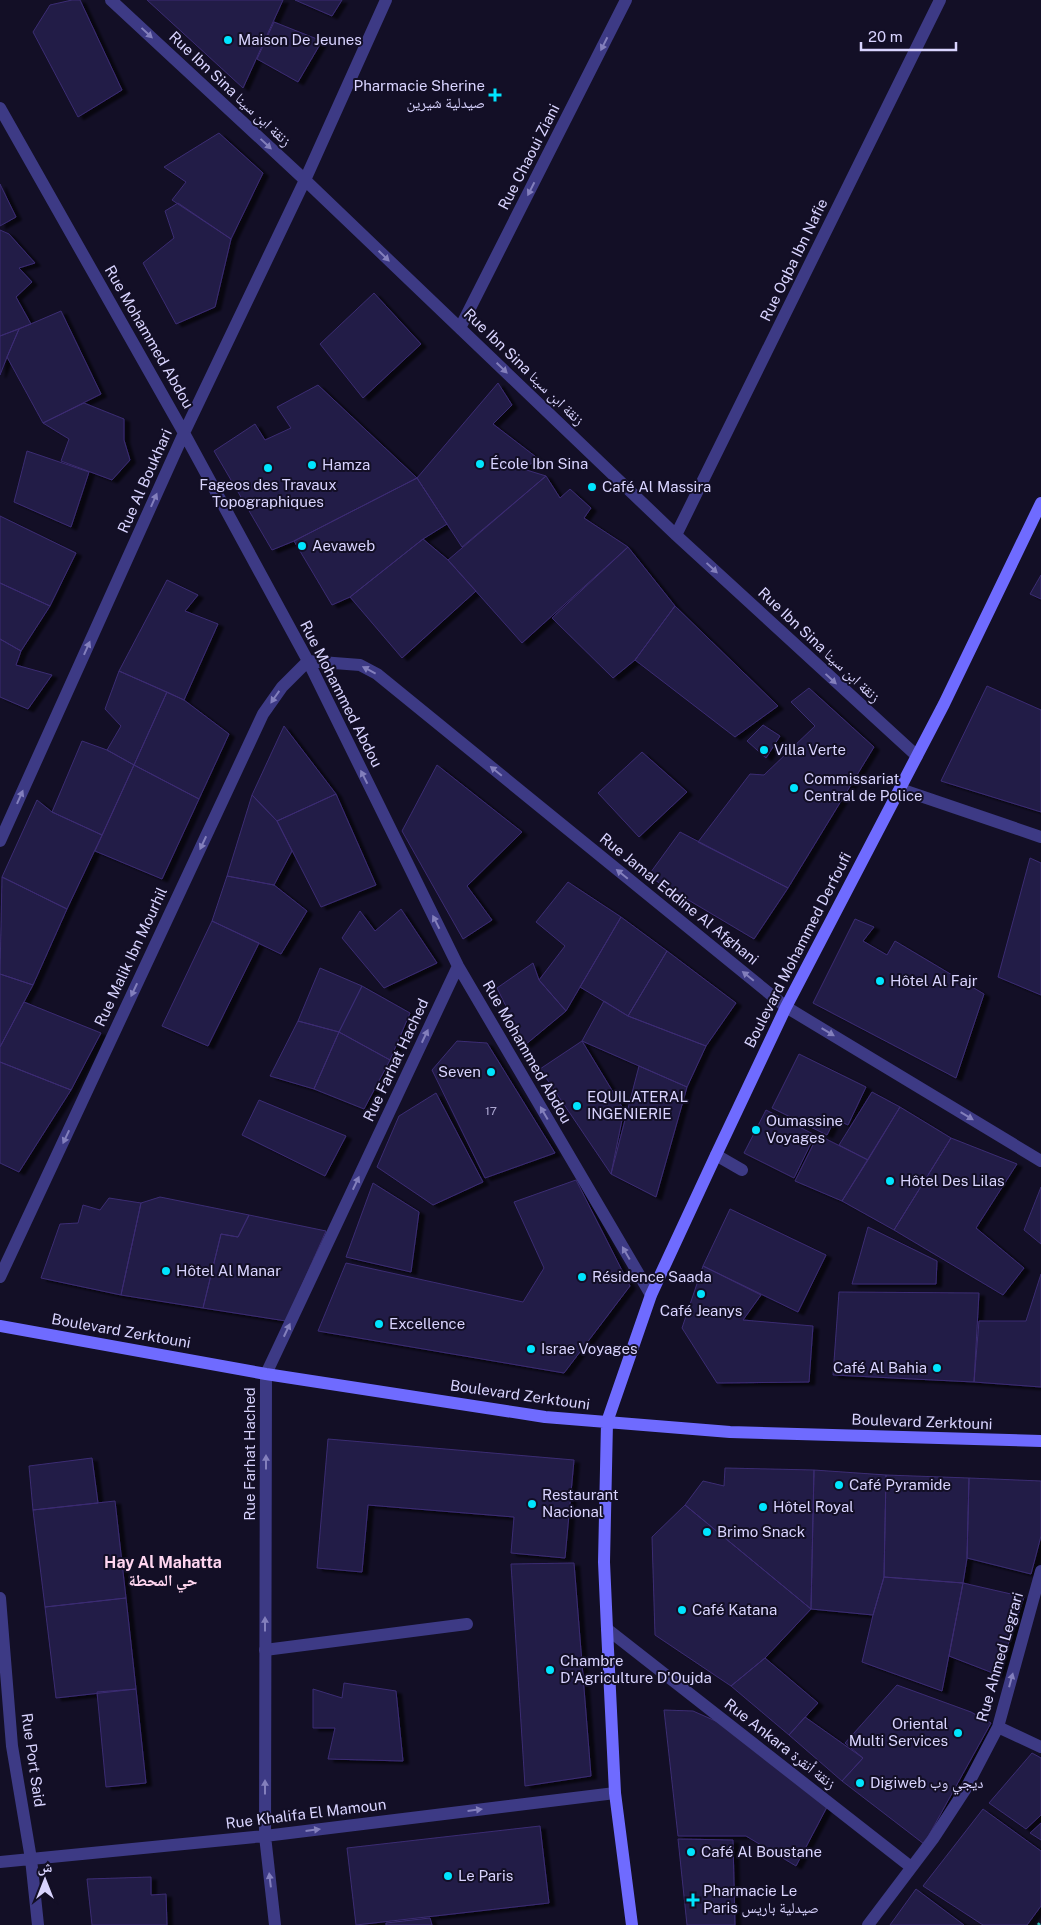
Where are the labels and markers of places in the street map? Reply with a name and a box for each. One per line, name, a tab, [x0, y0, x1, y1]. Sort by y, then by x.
place label: Maison De Jeunes	[238, 31, 362, 48]
marker: Maison De Jeunes	[222, 34, 234, 46]
place label: Pharmacie Sherine صيدلية شيرين	[354, 77, 485, 113]
marker: Pharmacie Sherine صيدلية شيرين	[489, 89, 501, 101]
place label: École Ibn Sina	[490, 455, 588, 472]
place label: Hamza	[322, 456, 370, 473]
marker: École Ibn Sina	[474, 458, 486, 470]
marker: Hamza	[306, 459, 318, 471]
marker: Fageos des Travaux Topographiques	[262, 462, 274, 474]
place label: Fageos des Travaux Topographiques	[199, 476, 337, 510]
place label: Café Al Massira	[602, 478, 711, 495]
marker: Café Al Massira	[586, 481, 598, 493]
place label: Aevaweb	[312, 537, 375, 554]
marker: Aevaweb	[296, 540, 308, 552]
place label: Villa Verte	[774, 741, 846, 758]
marker: Villa Verte	[758, 744, 770, 756]
place label: Commissariat Central de Police	[804, 770, 923, 804]
marker: Commissariat Central de Police	[788, 782, 800, 794]
place label: Hôtel Al Fajr	[890, 972, 978, 989]
marker: Hôtel Al Fajr	[874, 975, 886, 987]
place label: Seven	[438, 1063, 481, 1080]
marker: Seven	[485, 1066, 497, 1078]
place label: EQUILATERAL INGENIERIE	[587, 1088, 688, 1122]
marker: EQUILATERAL INGENIERIE	[571, 1100, 583, 1112]
place label: Oumassine Voyages	[766, 1112, 843, 1146]
marker: Oumassine Voyages	[750, 1124, 762, 1136]
place label: Hôtel Des Lilas	[900, 1172, 1005, 1189]
marker: Hôtel Des Lilas	[884, 1175, 896, 1187]
place label: Hôtel Al Manar	[176, 1262, 281, 1279]
marker: Hôtel Al Manar	[160, 1265, 172, 1277]
place label: Résidence Saada	[592, 1268, 712, 1285]
marker: Résidence Saada	[576, 1271, 588, 1283]
marker: Café Jeanys	[695, 1288, 707, 1300]
place label: Café Jeanys	[660, 1302, 742, 1319]
place label: Excellence	[389, 1315, 465, 1332]
marker: Excellence	[373, 1318, 385, 1330]
place label: Israe Voyages	[541, 1340, 637, 1357]
marker: Israe Voyages	[525, 1343, 537, 1355]
place label: Café Al Bahia	[833, 1359, 927, 1376]
marker: Café Al Bahia	[931, 1362, 943, 1374]
place label: Café Pyramide	[849, 1476, 951, 1493]
marker: Café Pyramide	[833, 1479, 845, 1491]
place label: Restaurant Nacional	[542, 1486, 619, 1520]
marker: Restaurant Nacional	[526, 1498, 538, 1510]
place label: Hôtel Royal	[773, 1498, 854, 1515]
marker: Hôtel Royal	[757, 1501, 769, 1513]
place label: Brimo Snack	[717, 1523, 805, 1540]
marker: Brimo Snack	[701, 1526, 713, 1538]
place label: Café Katana	[692, 1601, 777, 1618]
marker: Café Katana	[676, 1604, 688, 1616]
place label: Chambre D'Agriculture D'Oujda	[560, 1652, 712, 1686]
marker: Chambre D'Agriculture D'Oujda	[544, 1664, 556, 1676]
place label: Oriental Multi Services	[849, 1715, 948, 1749]
marker: Oriental Multi Services	[952, 1727, 964, 1739]
place label: Digiweb ديجي وب	[870, 1774, 984, 1795]
marker: Digiweb ديجي وب	[854, 1777, 866, 1789]
place label: Café Al Boustane	[701, 1843, 822, 1860]
marker: Café Al Boustane	[685, 1846, 697, 1858]
place label: Le Paris	[458, 1867, 513, 1884]
marker: Le Paris	[442, 1870, 454, 1882]
place label: Pharmacie Le Paris صيدلية باريس	[703, 1882, 819, 1918]
marker: Pharmacie Le Paris صيدلية باريس	[687, 1894, 699, 1906]

